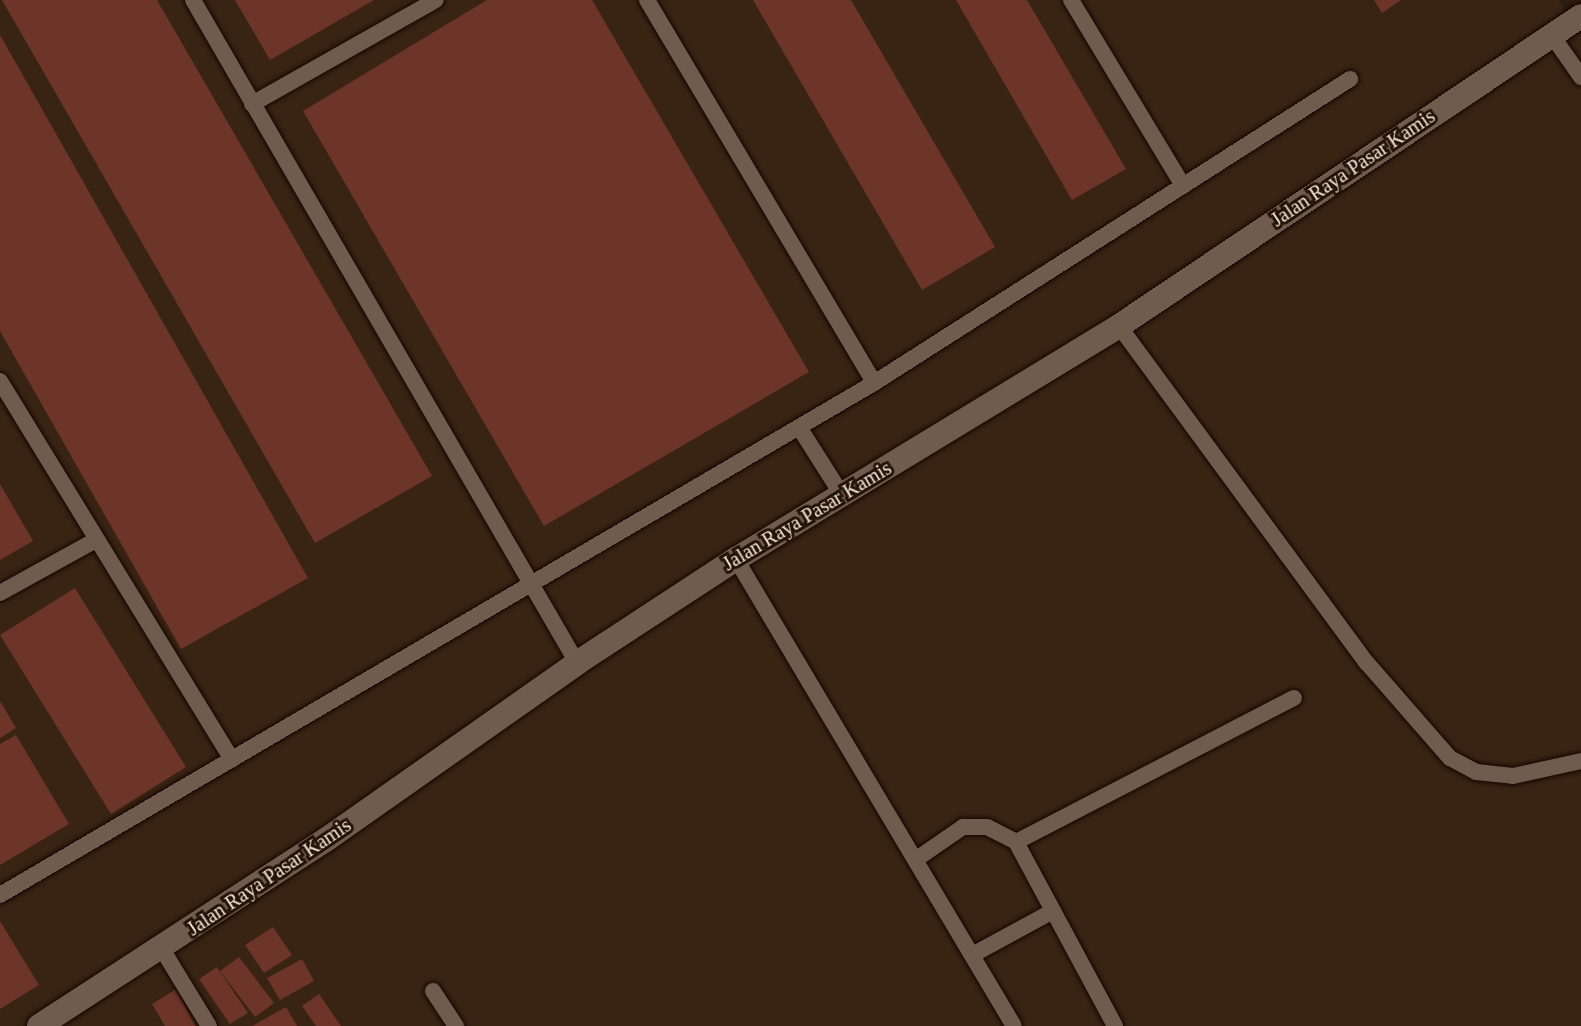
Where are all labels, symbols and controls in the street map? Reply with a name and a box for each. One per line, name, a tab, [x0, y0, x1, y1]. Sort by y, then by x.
street label: Jalan Raya Pasar Kamis	[1266, 104, 1440, 232]
street label: Jalan Raya Pasar Kamis	[718, 456, 896, 576]
street label: Jalan Raya Pasar Kamis	[182, 813, 356, 941]

